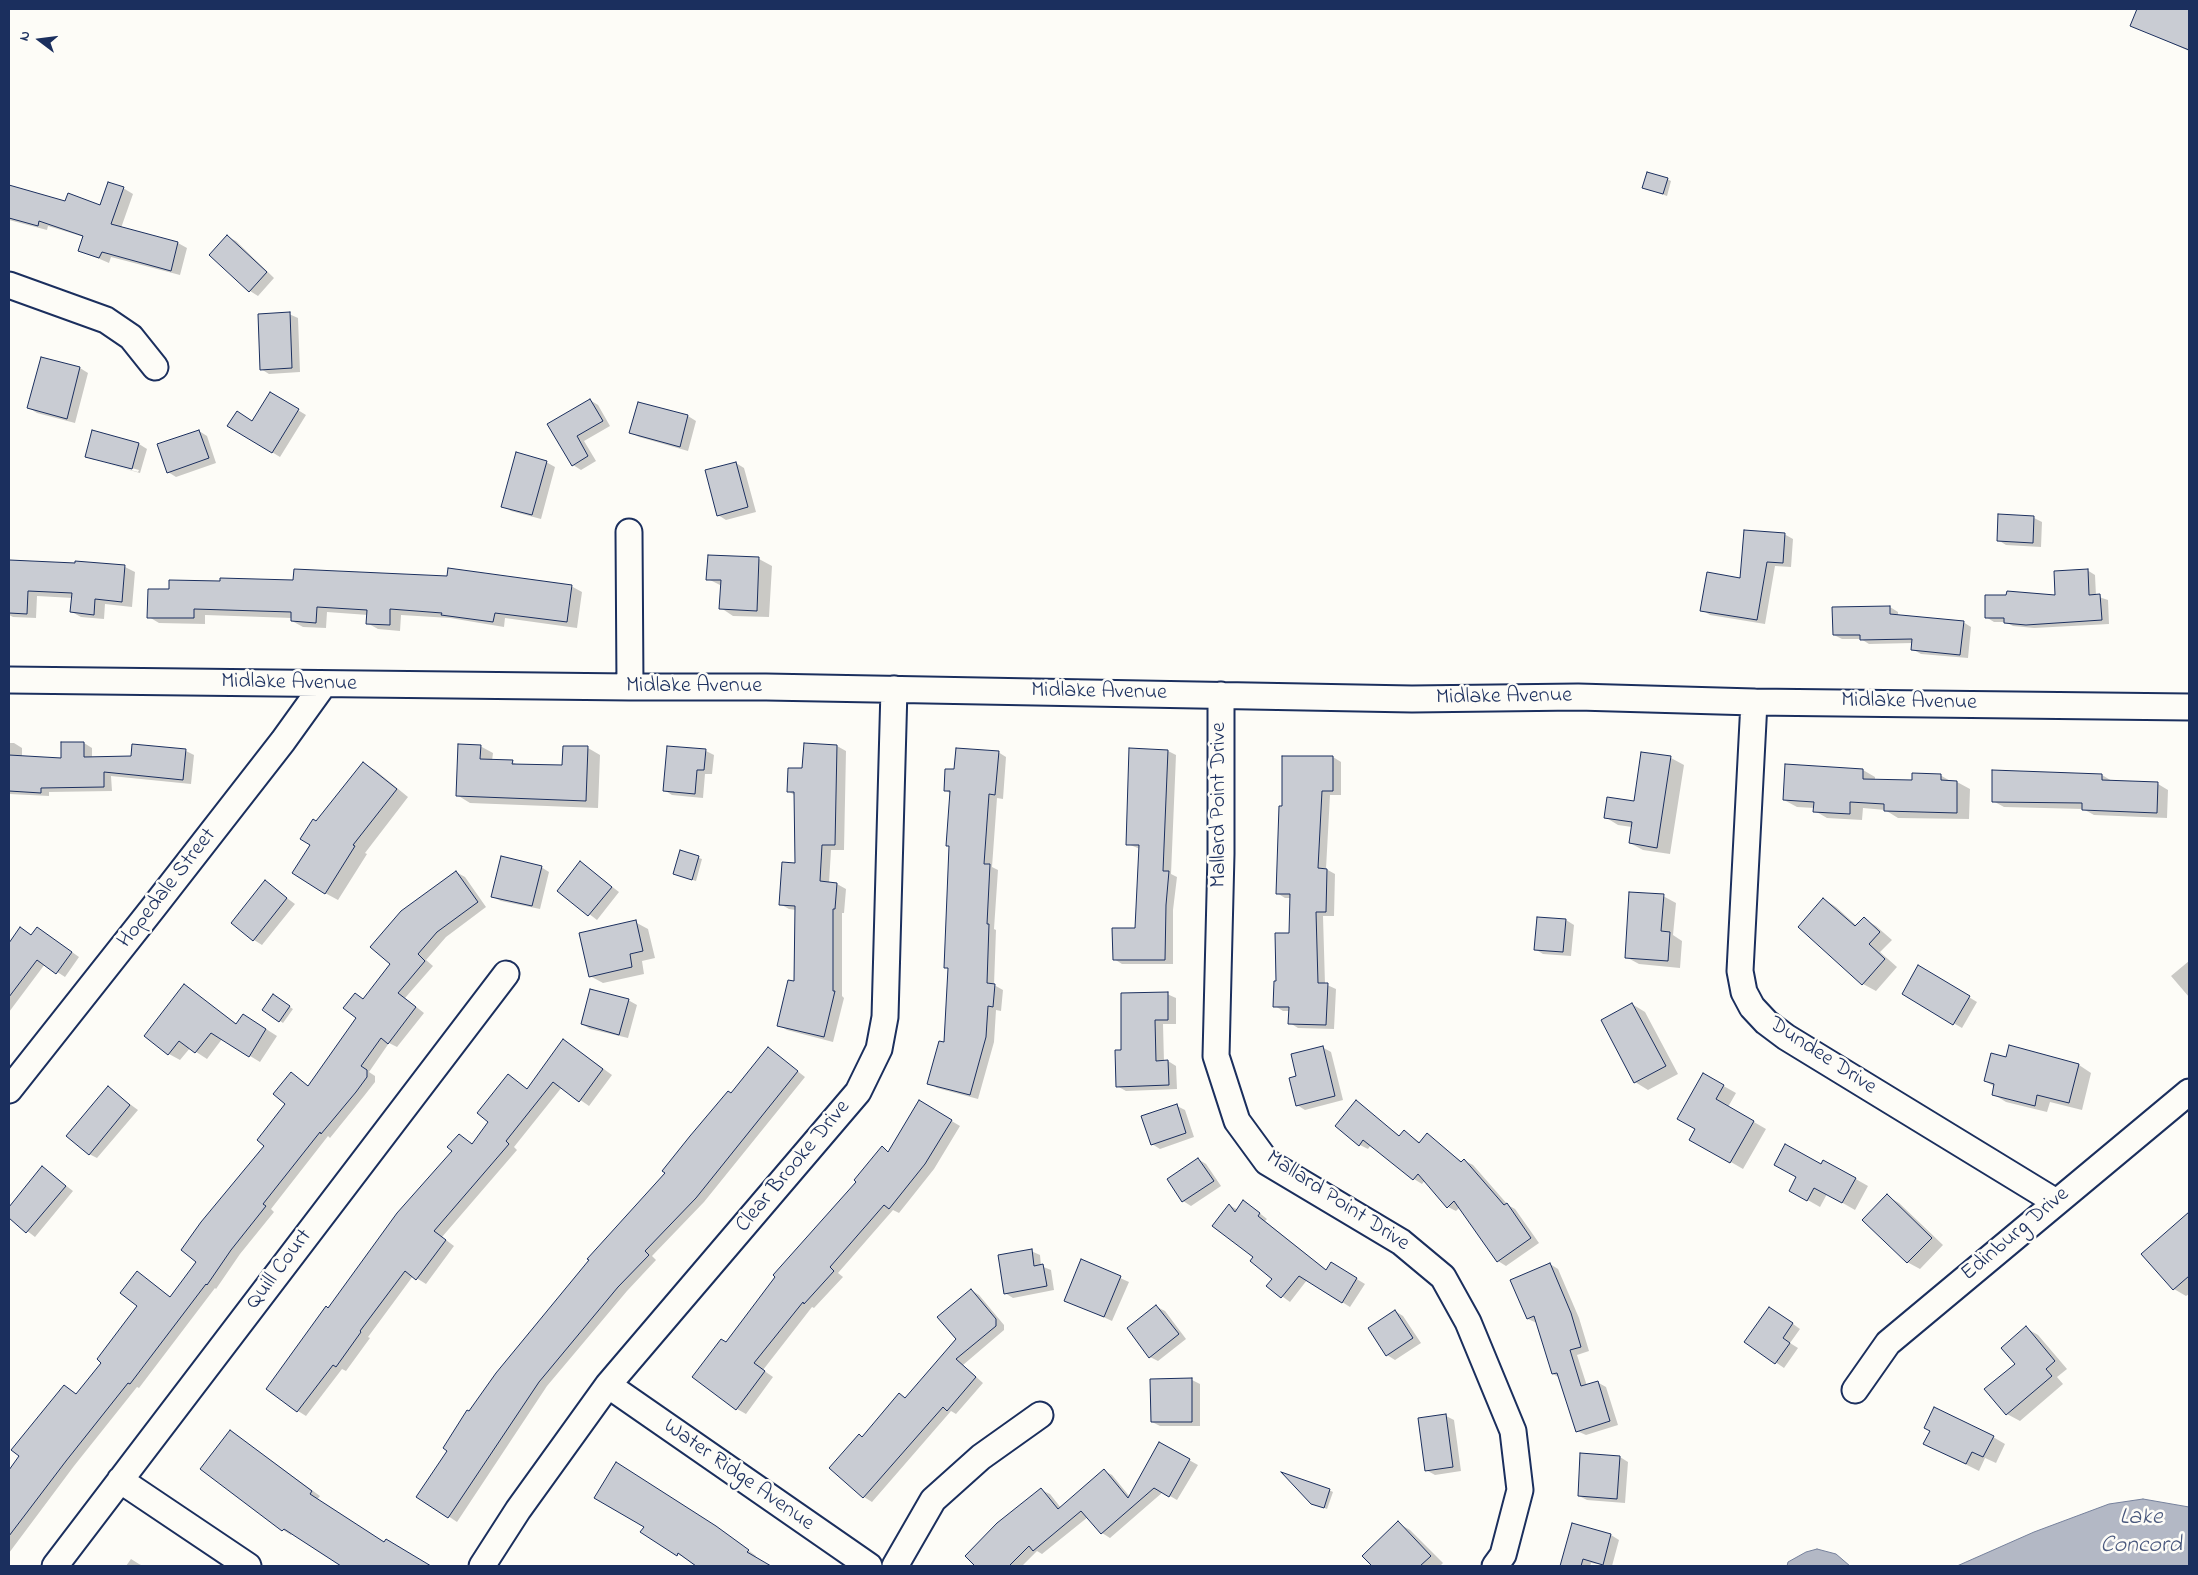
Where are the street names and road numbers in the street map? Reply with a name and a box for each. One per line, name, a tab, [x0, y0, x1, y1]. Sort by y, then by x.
street label: Midlake Avenue	[221, 670, 357, 698]
street label: Midlake Avenue	[626, 674, 762, 700]
street label: Midlake Avenue	[1031, 679, 1167, 707]
street label: Midlake Avenue	[1436, 684, 1572, 712]
street label: Midlake Avenue	[1841, 689, 1977, 717]
street label: Mallard Point Drive	[1207, 722, 1233, 888]
street label: Hopedale Street	[113, 824, 223, 954]
street label: Dundee Drive	[1763, 1012, 1881, 1102]
street label: Clear Brooke Drive	[731, 1095, 857, 1239]
street label: Mallard Point Drive	[1260, 1146, 1414, 1258]
street label: Edinburg Drive	[1957, 1182, 2075, 1288]
street label: Quill Court	[241, 1225, 319, 1315]
street label: Water Ridge Avenue	[658, 1414, 818, 1538]

